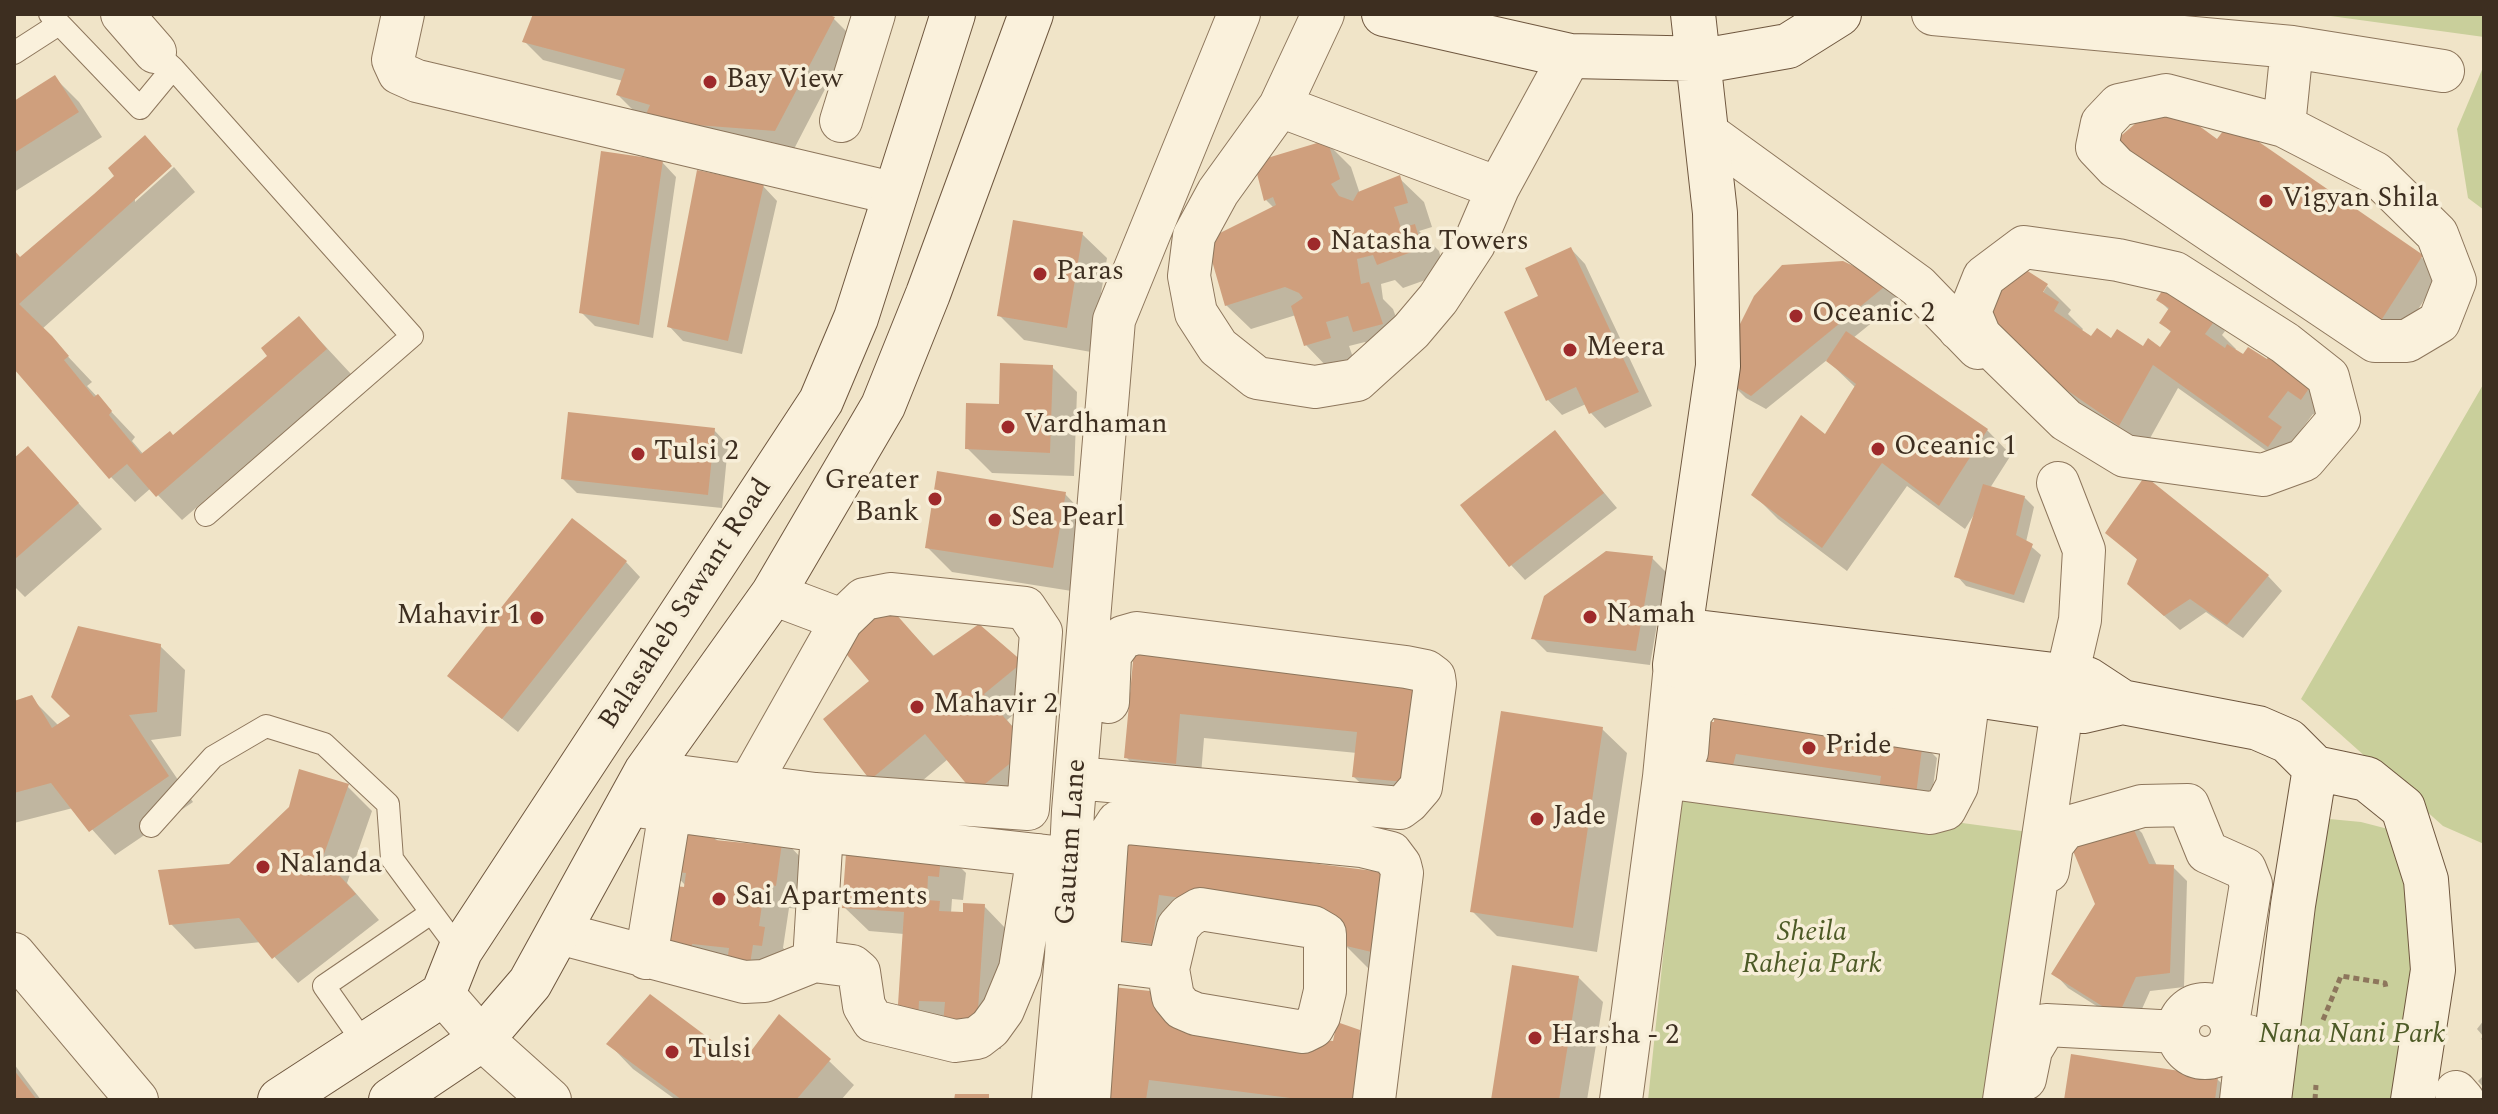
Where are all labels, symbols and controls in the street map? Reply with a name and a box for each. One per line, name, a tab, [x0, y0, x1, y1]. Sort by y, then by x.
place label: Bay View	[726, 65, 843, 99]
marker: Bay View	[701, 73, 719, 91]
place label: Vigyan Shila	[2282, 184, 2439, 218]
marker: Vigyan Shila	[2257, 192, 2275, 210]
place label: Natasha Towers	[1330, 227, 1529, 261]
marker: Natasha Towers	[1305, 235, 1323, 253]
place label: Paras	[1056, 257, 1124, 291]
marker: Paras	[1031, 265, 1049, 283]
place label: Oceanic 2	[1812, 299, 1935, 333]
marker: Oceanic 2	[1787, 307, 1805, 325]
place label: Meera	[1586, 333, 1665, 367]
marker: Meera	[1561, 341, 1579, 359]
place label: Vardhaman	[1024, 410, 1168, 444]
marker: Vardhaman	[999, 418, 1017, 436]
place label: Oceanic 1	[1894, 432, 2017, 466]
place label: Tulsi 2	[654, 437, 738, 471]
marker: Oceanic 1	[1869, 440, 1887, 458]
marker: Tulsi 2	[629, 445, 647, 463]
place label: Greater Bank	[824, 466, 919, 532]
street label: Balasaheb Sawant Road	[593, 473, 781, 737]
marker: Greater Bank	[926, 490, 944, 508]
place label: Sea Pearl	[1011, 503, 1125, 537]
marker: Sea Pearl	[986, 511, 1004, 529]
place label: Namah	[1606, 600, 1696, 634]
place label: Mahavir 1	[396, 601, 521, 635]
marker: Namah	[1581, 608, 1599, 626]
marker: Mahavir 1	[528, 609, 546, 627]
place label: Mahavir 2	[933, 690, 1058, 724]
marker: Mahavir 2	[908, 698, 926, 716]
place label: Pride	[1825, 731, 1892, 765]
marker: Pride	[1800, 739, 1818, 757]
street label: Gautam Lane	[1050, 758, 1096, 926]
place label: Jade	[1553, 802, 1606, 836]
marker: Jade	[1528, 810, 1546, 828]
place label: Nalanda	[279, 850, 382, 884]
marker: Nalanda	[254, 858, 272, 876]
place label: Sai Apartments	[735, 882, 928, 916]
marker: Sai Apartments	[710, 890, 728, 908]
park label: Sheila Raheja Park	[1742, 918, 1882, 984]
park label: Nana Nani Park	[2258, 1020, 2446, 1054]
place label: Harsha - 2	[1551, 1021, 1679, 1055]
marker: Harsha - 2	[1526, 1029, 1544, 1047]
place label: Tulsi	[688, 1035, 751, 1069]
marker: Tulsi	[663, 1043, 681, 1061]

